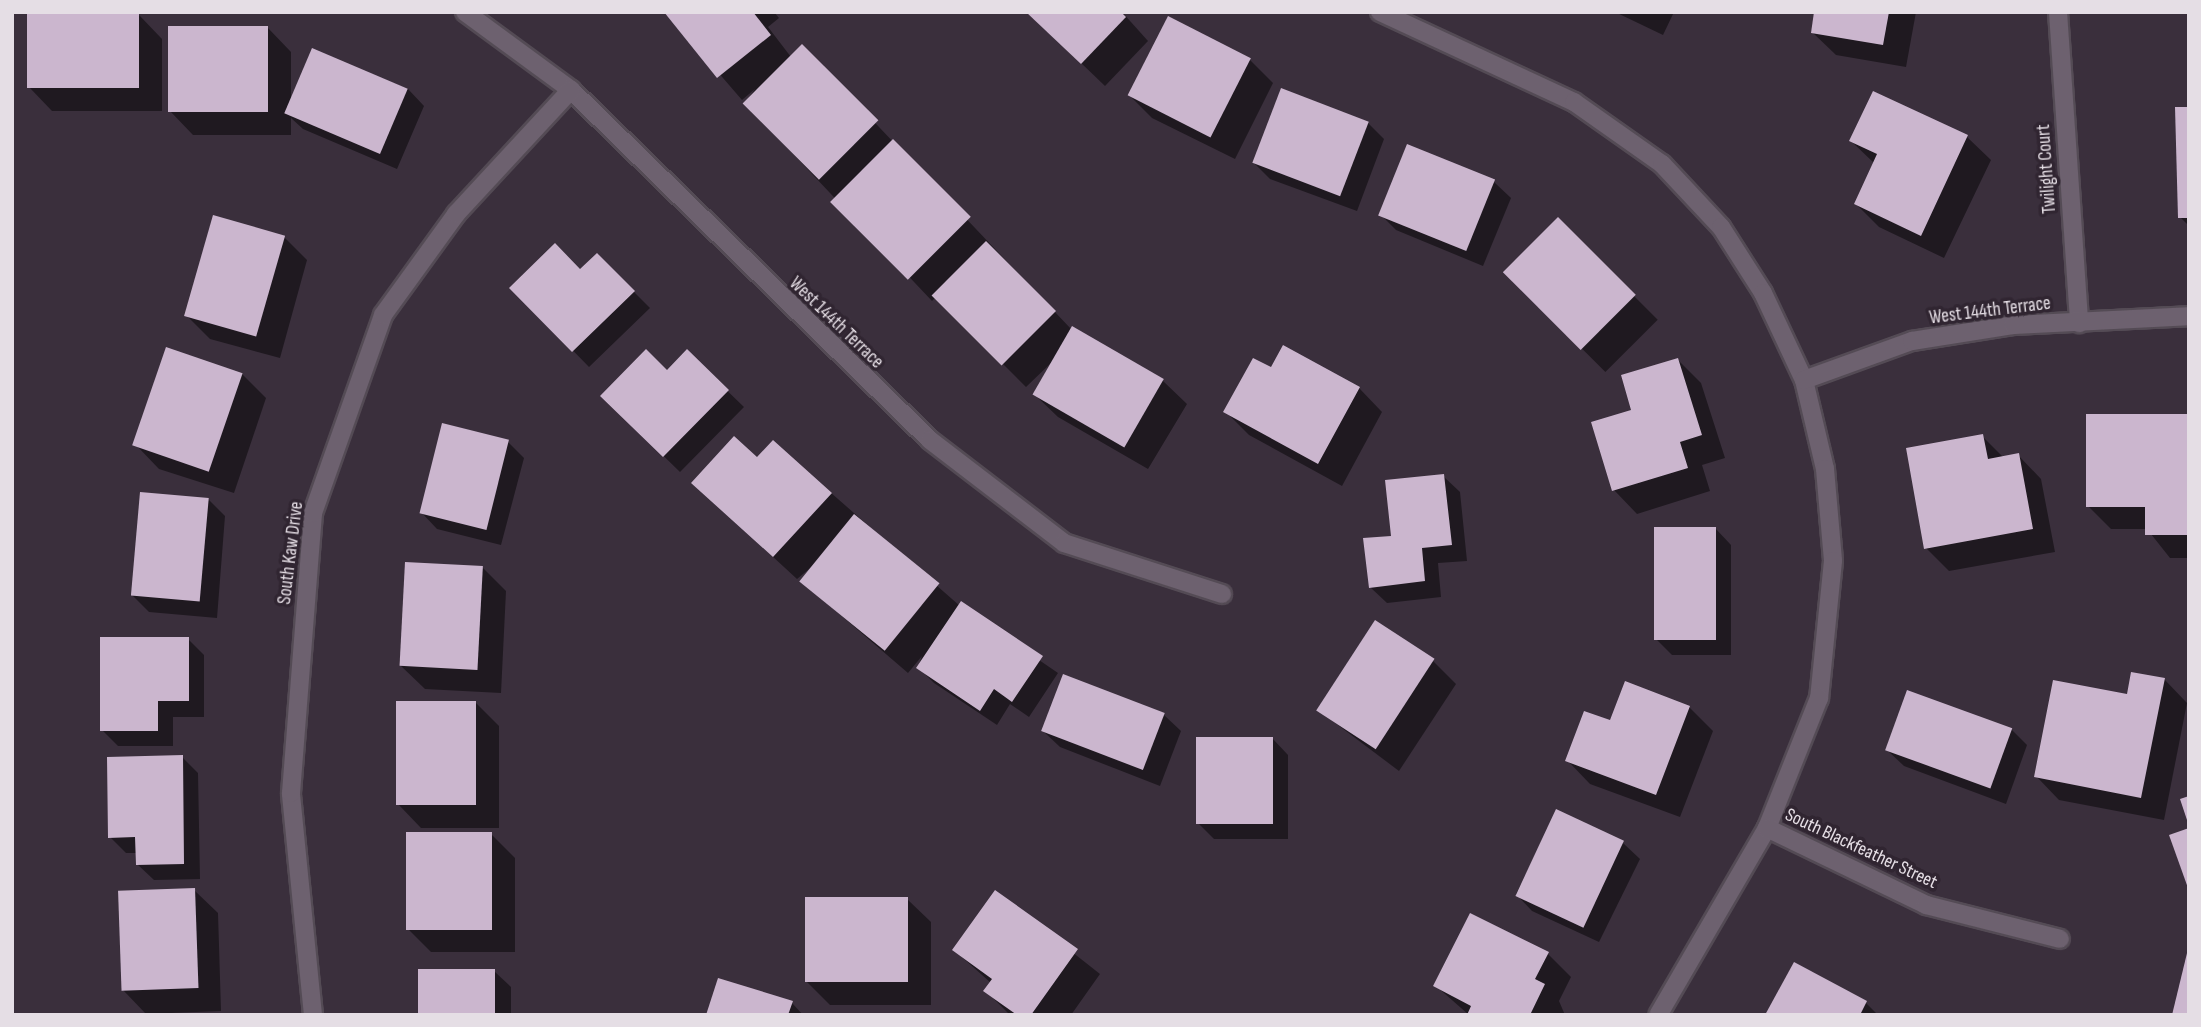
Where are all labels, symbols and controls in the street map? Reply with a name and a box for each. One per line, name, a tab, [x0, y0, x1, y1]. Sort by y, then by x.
street label: Twilight Court	[2033, 124, 2061, 214]
street label: West 144th Terrace	[784, 272, 888, 374]
street label: West 144th Terrace	[1928, 292, 2052, 330]
street label: South Kaw Drive	[273, 500, 309, 606]
street label: South Blackfeather Street	[1781, 804, 1941, 894]

